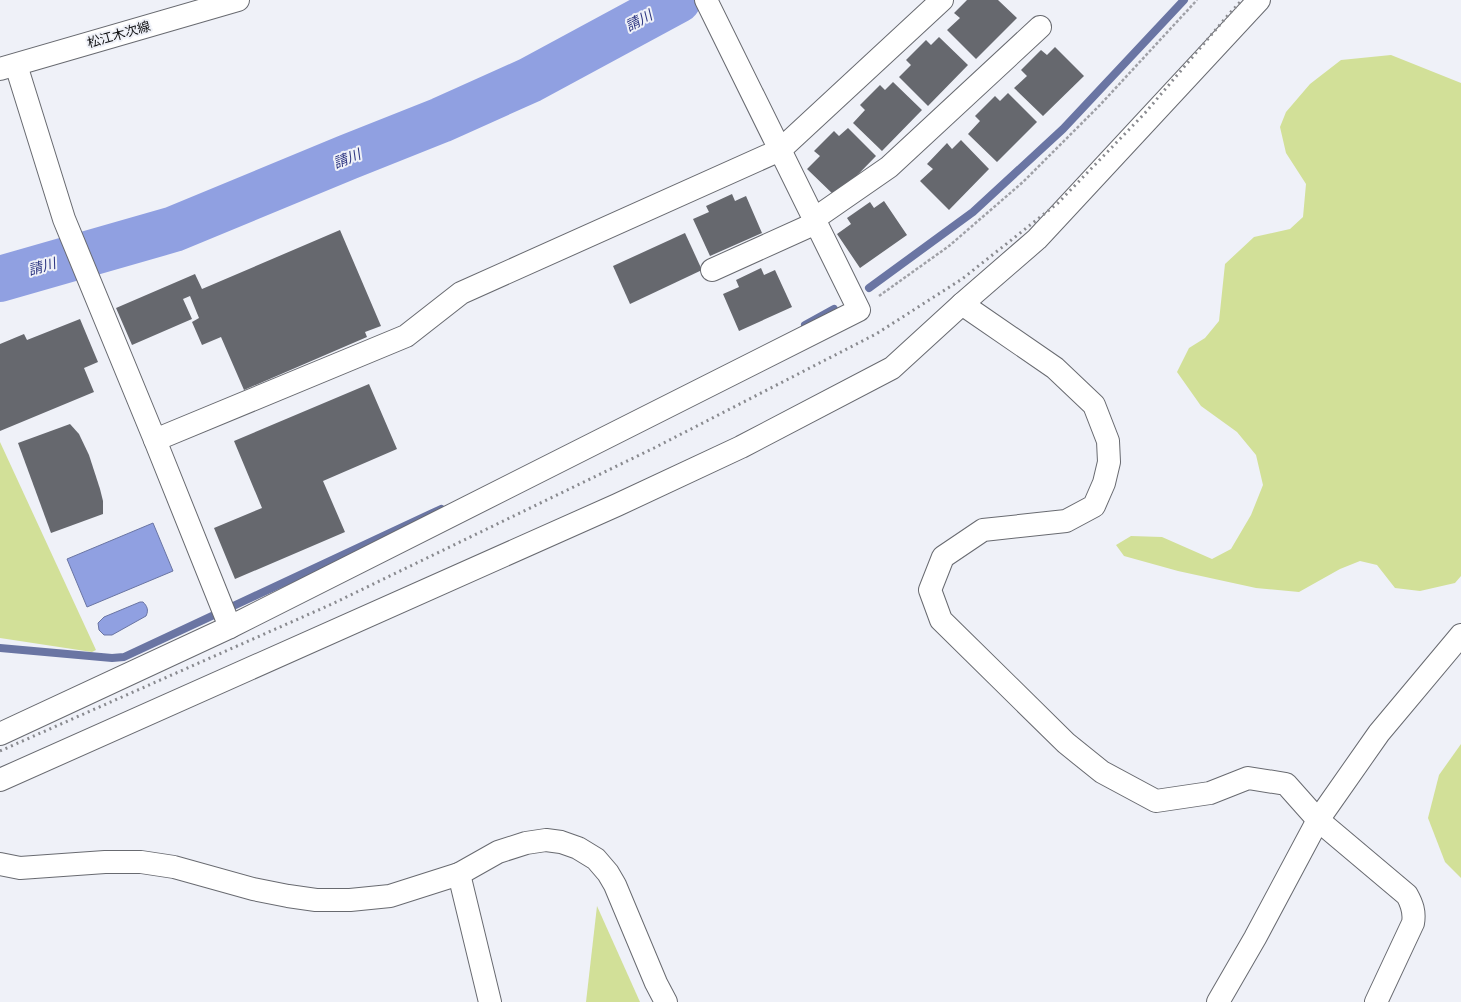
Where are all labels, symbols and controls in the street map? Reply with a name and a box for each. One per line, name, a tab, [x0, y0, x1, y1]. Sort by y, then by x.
water label: 請川	[623, 6, 657, 35]
street label: 松江木次線	[86, 18, 152, 52]
water label: 請川	[331, 145, 365, 172]
water label: 請川	[26, 254, 60, 279]

